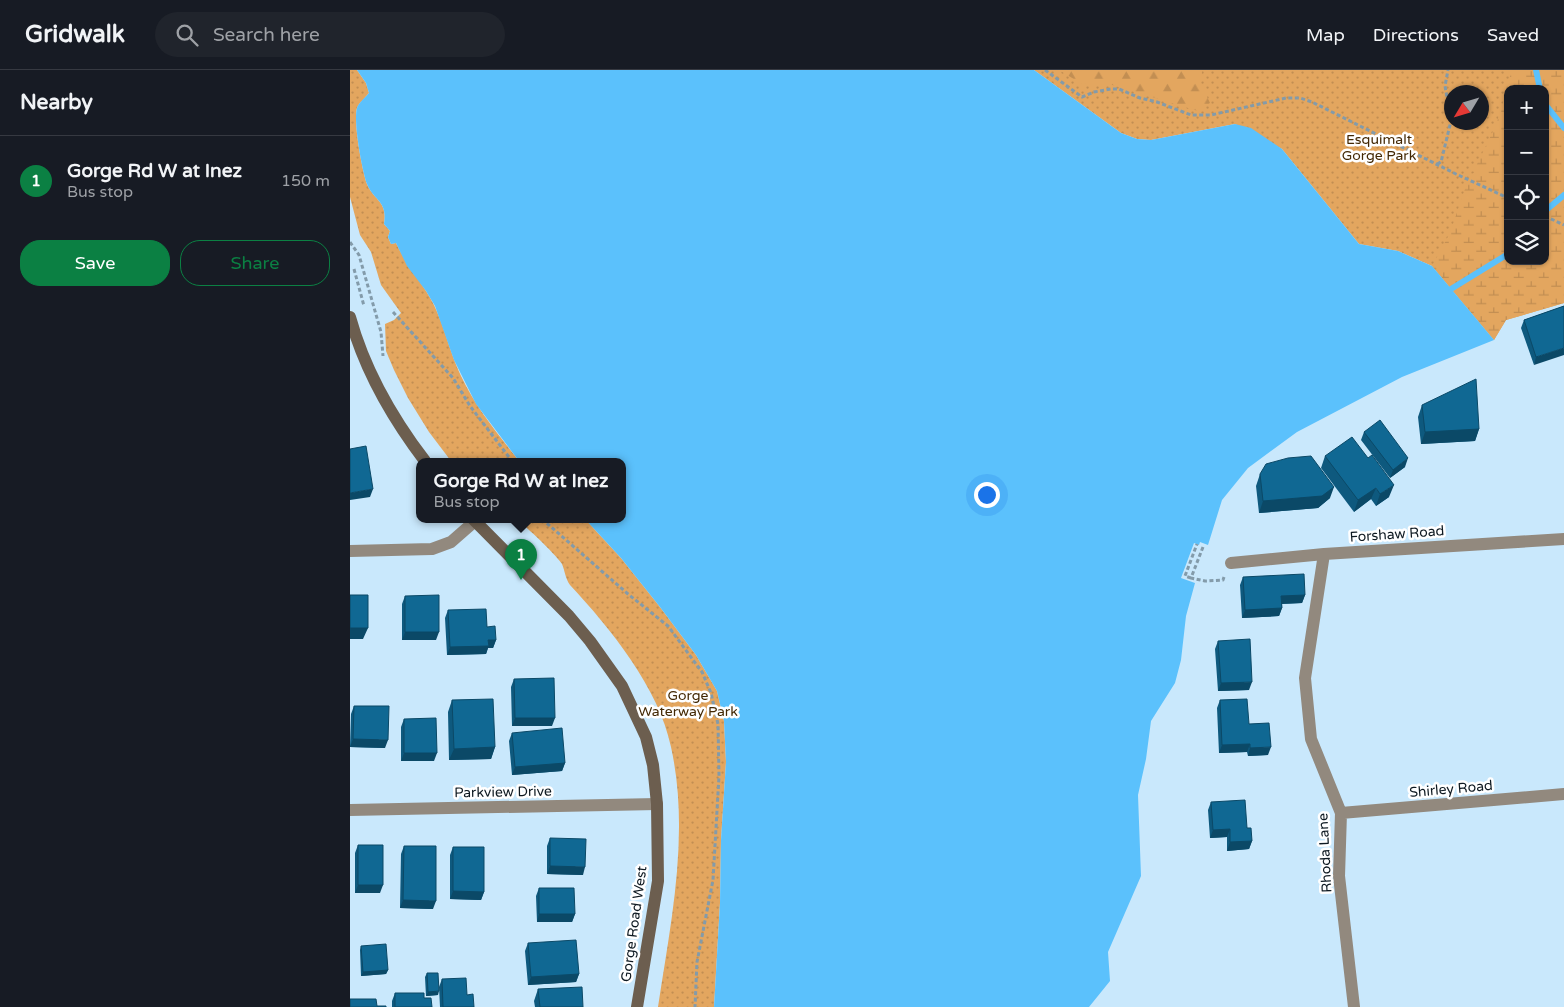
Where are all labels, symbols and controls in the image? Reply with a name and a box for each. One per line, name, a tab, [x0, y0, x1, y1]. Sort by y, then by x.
search box	[155, 12, 505, 57]
text: Gridwalk	[25, 20, 125, 49]
icon: search	[173, 21, 201, 49]
text: Search here	[213, 24, 320, 46]
text: Map	[1306, 24, 1345, 46]
text: Directions	[1373, 24, 1459, 46]
text: Saved	[1487, 24, 1539, 46]
north arrow	[1444, 85, 1489, 130]
map controls	[1504, 85, 1549, 265]
button: +	[1504, 85, 1549, 130]
text: Nearby	[20, 90, 93, 115]
button: −	[1504, 130, 1549, 175]
park label: Esquimalt Gorge Park	[1342, 131, 1417, 164]
text: Gorge Rd W at Inez	[67, 160, 242, 182]
text: 1	[31, 171, 41, 191]
text: 150 m	[281, 171, 330, 191]
button: locate	[1504, 175, 1549, 220]
text: Bus stop	[67, 182, 133, 202]
button: layers	[1504, 220, 1549, 265]
button: Save	[20, 240, 170, 286]
button: Share	[180, 240, 330, 286]
popup	[416, 458, 626, 523]
text: Gorge Rd W at Inez	[434, 470, 608, 492]
your location	[974, 482, 1000, 508]
text: Bus stop	[434, 492, 500, 512]
street label: Forshaw Road	[1349, 522, 1445, 546]
pin: 1	[505, 539, 537, 580]
park label: Gorge Waterway Park	[638, 687, 738, 720]
street label: Shirley Road	[1409, 777, 1493, 801]
street label: Parkview Drive	[454, 783, 552, 801]
street label: Rhoda Lane	[1314, 813, 1336, 893]
street label: Gorge Road West	[617, 864, 651, 983]

